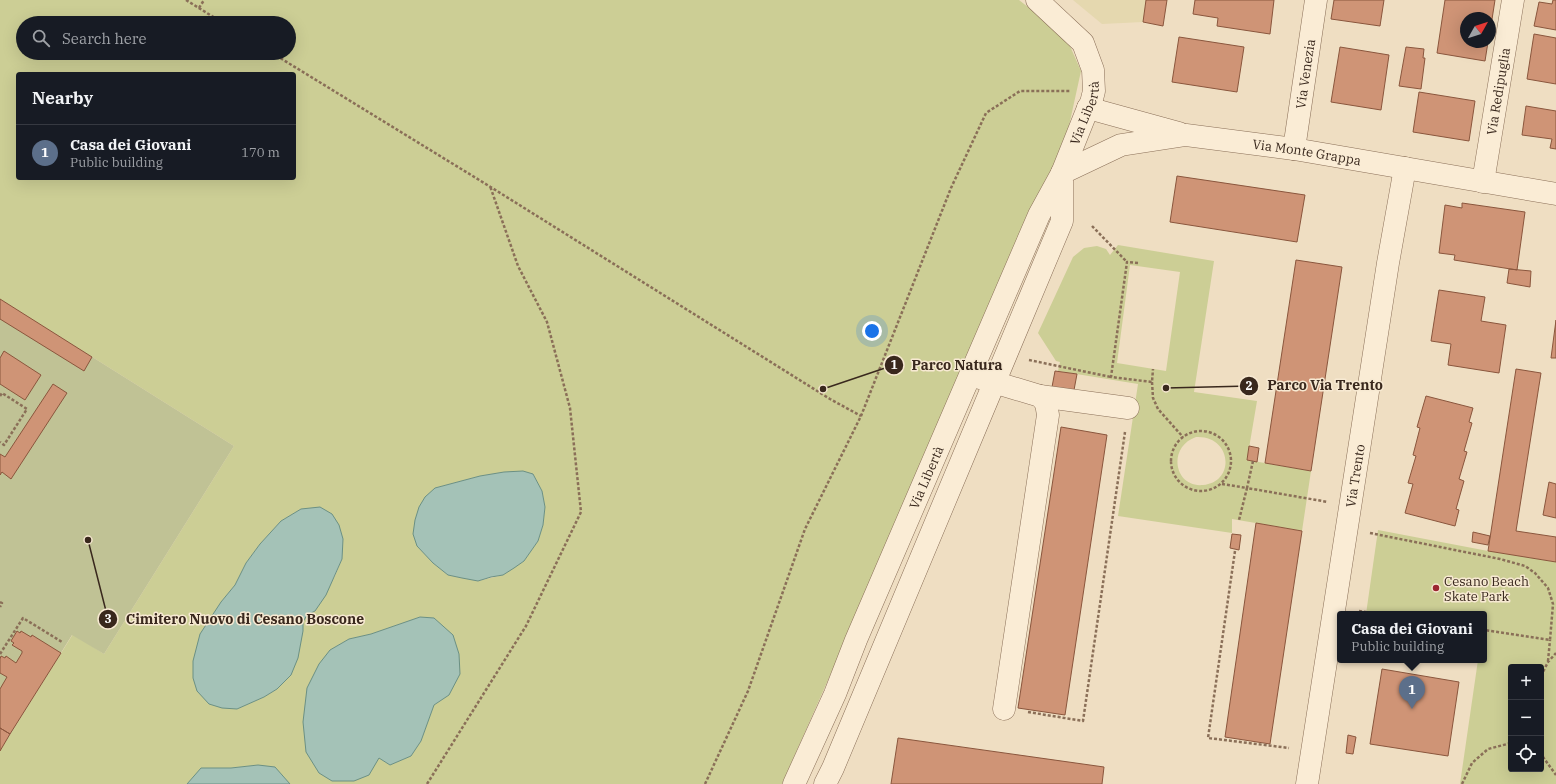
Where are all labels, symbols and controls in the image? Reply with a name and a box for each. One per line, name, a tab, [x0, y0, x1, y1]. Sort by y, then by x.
north arrow	[1460, 12, 1496, 48]
search box	[16, 16, 296, 60]
icon: search	[30, 27, 52, 49]
text: Search here	[62, 29, 147, 48]
street label: Via Venezia	[1292, 38, 1319, 110]
street label: Via Redipuglia	[1483, 46, 1514, 136]
street label: Via Libertà	[1066, 81, 1103, 147]
text: Nearby	[32, 87, 93, 109]
text: Casa dei Giovani	[70, 135, 191, 154]
street label: Via Monte Grappa	[1251, 136, 1362, 169]
text: 1	[41, 144, 49, 161]
text: 170 m	[241, 144, 280, 161]
text: Public building	[70, 154, 163, 171]
your location	[862, 321, 882, 341]
callout: Parco Natura	[884, 352, 1011, 378]
text: Parco Natura	[911, 356, 1003, 374]
text: 1	[890, 357, 898, 372]
callout: Parco Via Trento	[1239, 373, 1391, 399]
text: Parco Via Trento	[1267, 376, 1383, 394]
text: 2	[1245, 378, 1253, 393]
street label: Via Libertà	[905, 443, 948, 512]
street label: Via Trento	[1342, 443, 1369, 509]
place label: Cesano Beach Skate Park	[1444, 573, 1529, 605]
marker: Cesano Beach Skate Park	[1431, 583, 1441, 593]
callout: Cimitero Nuovo di Cesano Boscone	[98, 606, 372, 632]
text: Cimitero Nuovo di Cesano Boscone	[126, 610, 364, 628]
text: 3	[104, 611, 112, 626]
popup	[1337, 611, 1487, 663]
text: Casa dei Giovani	[1351, 619, 1473, 638]
text: Public building	[1351, 638, 1444, 655]
map controls	[1508, 664, 1544, 772]
button: +	[1508, 664, 1544, 700]
pin: 1	[1399, 676, 1425, 709]
button: −	[1508, 700, 1544, 736]
button: locate	[1508, 736, 1544, 772]

